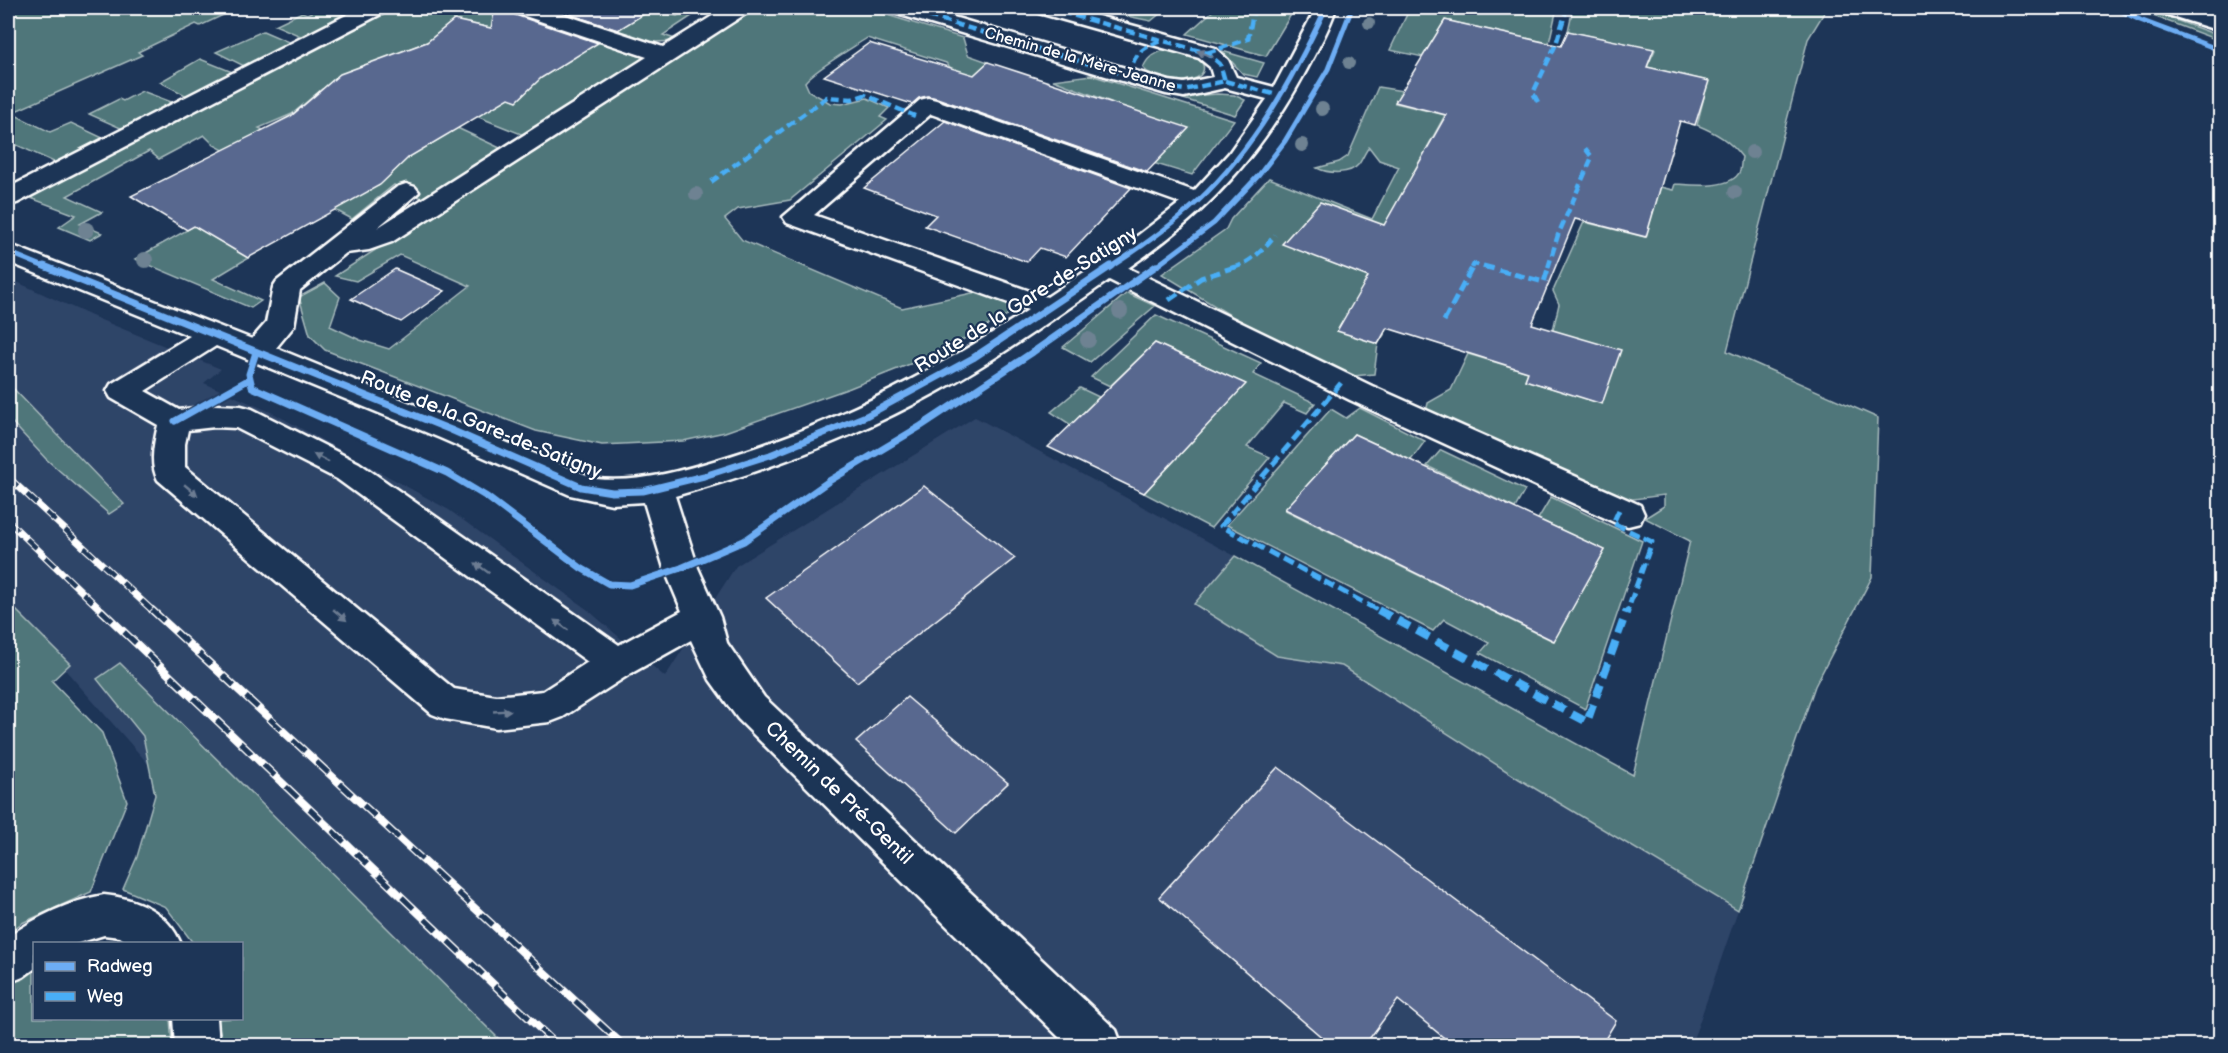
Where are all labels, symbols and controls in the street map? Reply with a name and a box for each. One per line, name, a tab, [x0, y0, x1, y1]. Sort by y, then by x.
street label: Chemin de la Mère-Jeanne	[982, 24, 1178, 97]
one-way arrow	[1196, 49, 1214, 58]
street label: Route de la Gare-de-Satigny	[910, 221, 1142, 379]
street label: Route de la Gare-de-Satigny	[357, 366, 605, 484]
one-way arrow	[313, 453, 330, 463]
one-way arrow	[183, 483, 198, 496]
one-way arrow	[474, 562, 490, 574]
one-way arrow	[332, 608, 347, 621]
one-way arrow	[553, 620, 569, 631]
one-way arrow	[493, 706, 512, 715]
street label: Chemin de Pré-Gentil	[760, 716, 918, 870]
legend	[33, 942, 243, 1020]
text: Radweg	[87, 956, 153, 977]
text: Weg	[87, 986, 123, 1007]

